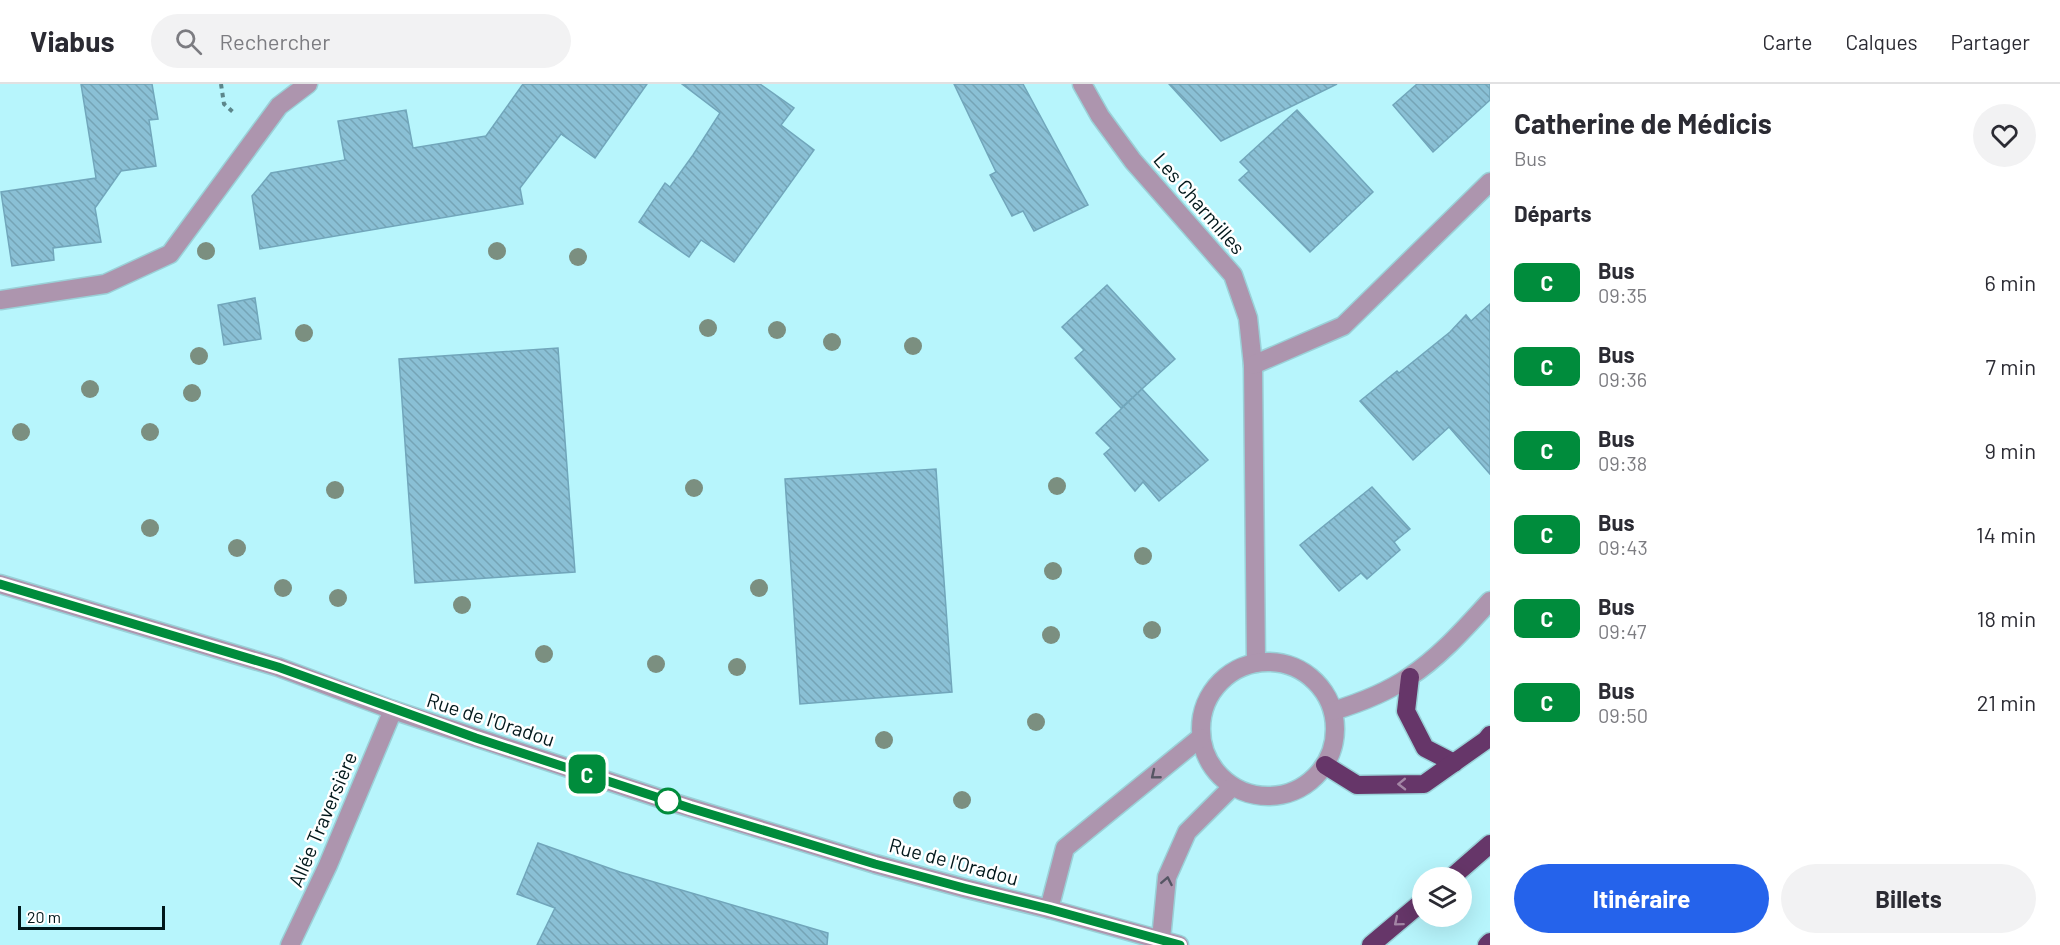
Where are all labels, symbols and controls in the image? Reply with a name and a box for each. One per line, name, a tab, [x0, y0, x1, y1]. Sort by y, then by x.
search box	[151, 14, 571, 68]
text: Viabus	[30, 24, 115, 58]
icon: search	[172, 25, 205, 58]
text: Rechercher	[220, 28, 330, 54]
text: Carte	[1763, 29, 1812, 54]
text: Calques	[1845, 29, 1918, 54]
text: Partager	[1951, 29, 2030, 54]
button: heart	[1973, 104, 2036, 167]
text: Catherine de Médicis	[1514, 106, 1772, 140]
text: Bus	[1514, 146, 1547, 170]
street label: Les Charmilles	[1149, 147, 1251, 259]
text: Départs	[1514, 200, 1592, 226]
text: Bus	[1598, 257, 1635, 283]
text: 6 min	[1985, 269, 2036, 295]
text: C	[1541, 270, 1553, 295]
text: 09:35	[1598, 283, 1647, 307]
text: Bus	[1598, 341, 1635, 367]
text: 7 min	[1986, 353, 2036, 379]
text: C	[1541, 354, 1553, 379]
text: 09:36	[1598, 367, 1647, 391]
text: Bus	[1598, 425, 1635, 451]
text: 9 min	[1984, 437, 2036, 463]
text: C	[1541, 438, 1553, 463]
text: 09:38	[1598, 451, 1647, 475]
text: Bus	[1598, 509, 1635, 535]
text: 14 min	[1976, 521, 2036, 547]
text: C	[1541, 522, 1553, 547]
text: 09:43	[1598, 535, 1648, 559]
text: Bus	[1598, 593, 1635, 619]
text: 18 min	[1977, 605, 2036, 631]
text: C	[1541, 606, 1553, 631]
text: 09:47	[1598, 619, 1646, 643]
text: Bus	[1598, 677, 1635, 703]
street label: Rue de l'Oradou	[424, 687, 558, 751]
text: 21 min	[1977, 689, 2036, 715]
text: C	[1541, 690, 1553, 715]
text: 09:50	[1598, 703, 1648, 727]
street label: Allée Traversière	[283, 748, 361, 890]
line badge: C	[568, 754, 606, 794]
text: C	[581, 762, 593, 787]
one-way arrow	[1151, 768, 1162, 779]
one-way arrow	[1398, 778, 1407, 790]
unlabelled marker	[655, 788, 681, 814]
street label: Rue de l'Oradou	[887, 832, 1021, 890]
button: Itinéraire	[1514, 864, 1769, 933]
button: Billets	[1781, 864, 2036, 933]
map controls	[1412, 867, 1472, 927]
button: layers	[1412, 867, 1472, 927]
one-way arrow	[1160, 876, 1173, 886]
scale bar	[18, 903, 165, 930]
text: 20 m	[27, 907, 61, 926]
one-way arrow	[1394, 915, 1405, 926]

